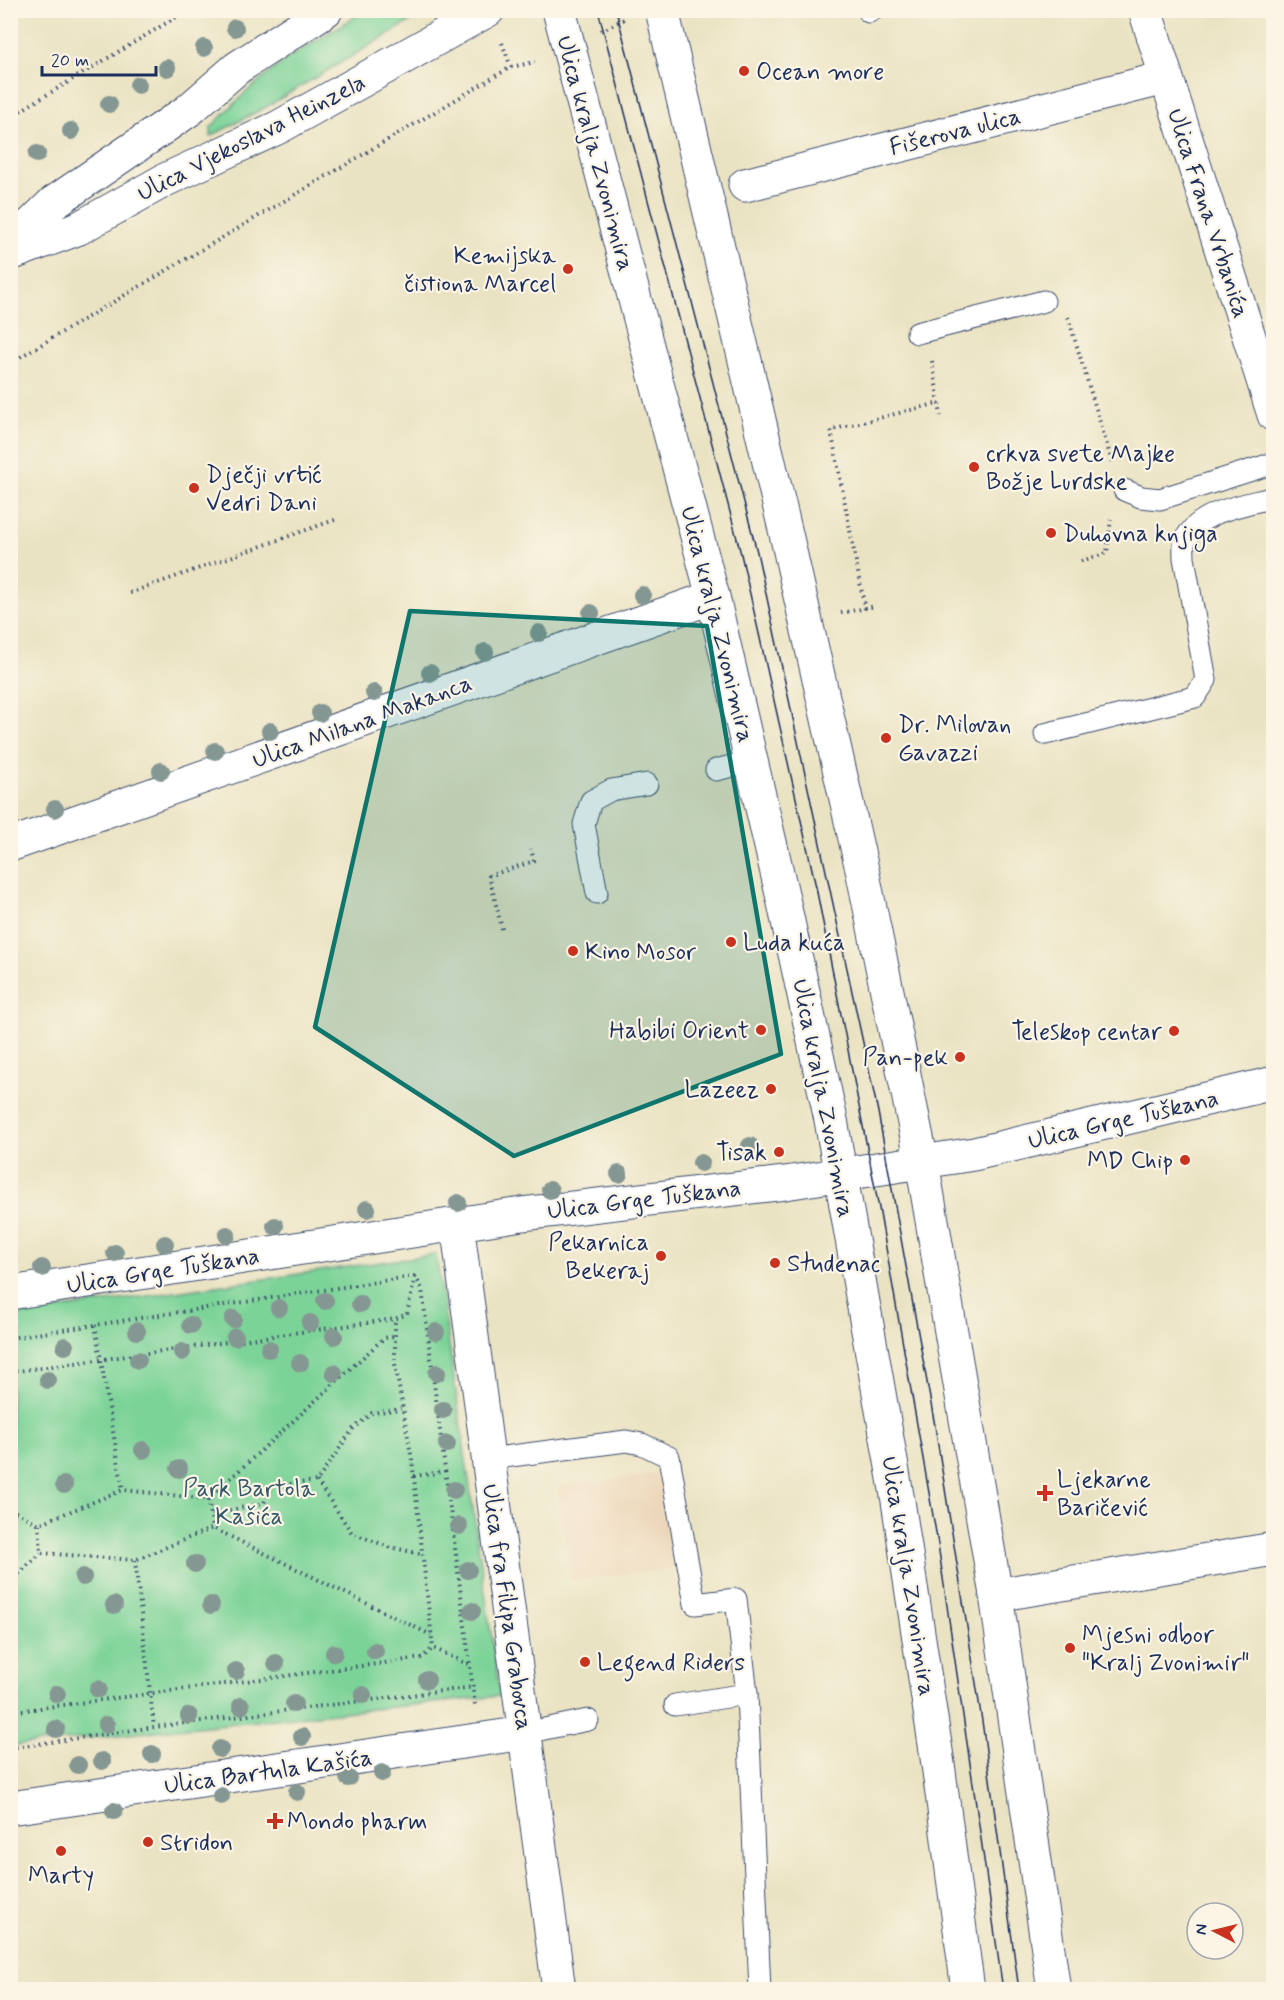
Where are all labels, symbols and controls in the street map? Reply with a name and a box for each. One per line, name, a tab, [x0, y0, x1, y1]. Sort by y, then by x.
street label: Ulica kralja Zvonimira	[548, 32, 641, 275]
scale bar	[42, 39, 156, 77]
text: 20 m	[51, 49, 89, 73]
place label: Ocean more	[756, 57, 884, 88]
marker: Ocean more	[737, 64, 751, 78]
street label: Ulica Vjekoslava Heinzela	[132, 67, 371, 209]
street label: Fišerova ulica	[887, 101, 1024, 164]
street label: Ulica Frana Vrbanića	[1159, 105, 1256, 322]
place label: Kemijska čistiona Marcel	[404, 241, 557, 300]
marker: Kemijska čistiona Marcel	[561, 262, 575, 276]
place label: crkva svete Majke Božje Lurdske	[986, 439, 1175, 498]
place label: Dječji vrtić Vedri Dani	[206, 460, 322, 519]
marker: crkva svete Majke Božje Lurdske	[967, 460, 981, 474]
marker: Dječji vrtić Vedri Dani	[187, 481, 201, 495]
street label: Ulica kralja Zvonimira	[672, 503, 761, 746]
place label: Duhovna knjiga	[1063, 519, 1218, 552]
marker: Duhovna knjiga	[1044, 526, 1058, 540]
street label: Ulica Milana Makanca	[248, 668, 477, 777]
place label: Dr. Milovan Gavazzi	[898, 710, 1011, 769]
marker: Dr. Milovan Gavazzi	[879, 731, 893, 745]
place label: Luda kuća	[743, 928, 845, 959]
marker: Luda kuća	[724, 935, 738, 949]
place label: Kino Mosor	[585, 937, 696, 968]
marker: Kino Mosor	[566, 944, 580, 958]
street label: Ulica kralja Zvonimira	[784, 976, 861, 1220]
place label: Habibi Orient	[609, 1016, 749, 1047]
place label: Teleskop centar	[1011, 1017, 1163, 1048]
marker: Habibi Orient	[754, 1023, 768, 1037]
marker: Teleskop centar	[1167, 1024, 1181, 1038]
place label: Pan-pek	[863, 1043, 948, 1074]
marker: Pan-pek	[953, 1050, 967, 1064]
place label: Lazeez	[685, 1075, 759, 1106]
marker: Lazeez	[764, 1082, 778, 1096]
street label: Ulica Grge Tuškana	[1025, 1083, 1222, 1157]
place label: Tisak	[716, 1138, 767, 1169]
marker: Tisak	[772, 1145, 786, 1159]
place label: MD Chip	[1087, 1146, 1173, 1177]
marker: MD Chip	[1178, 1153, 1192, 1167]
street label: Ulica Grge Tuškana	[546, 1173, 743, 1228]
place label: Pekarnica Bekeraj	[548, 1228, 649, 1287]
street label: Ulica Grge Tuškana	[65, 1241, 262, 1302]
marker: Pekarnica Bekeraj	[654, 1249, 668, 1263]
place label: Studenac	[787, 1249, 880, 1280]
marker: Studenac	[768, 1256, 782, 1270]
street label: Ulica kralja Zvonimira	[873, 1454, 942, 1698]
place label: Ljekarne Baričević	[1057, 1465, 1151, 1524]
park label: Park Bartola Kašića	[183, 1474, 316, 1533]
street label: Ulica fra Filipa Grabovca	[474, 1482, 539, 1733]
marker: Ljekarne Baričević	[1038, 1486, 1052, 1500]
place label: Mjesni odbor "Kralj Zvonimir"	[1082, 1620, 1250, 1679]
marker: Mjesni odbor "Kralj Zvonimir"	[1063, 1641, 1077, 1655]
place label: Legend Riders	[597, 1648, 745, 1682]
marker: Legend Riders	[578, 1655, 592, 1669]
street label: Ulica Bartula Kašića	[162, 1743, 374, 1802]
place label: Mondo pharm	[287, 1807, 427, 1838]
marker: Mondo pharm	[268, 1814, 282, 1828]
place label: Stridon	[160, 1828, 233, 1859]
marker: Stridon	[141, 1835, 155, 1849]
marker: Marty	[54, 1844, 68, 1858]
place label: Marty	[28, 1861, 94, 1892]
north arrow	[1185, 1901, 1245, 1961]
text: N	[1191, 1923, 1213, 1936]

